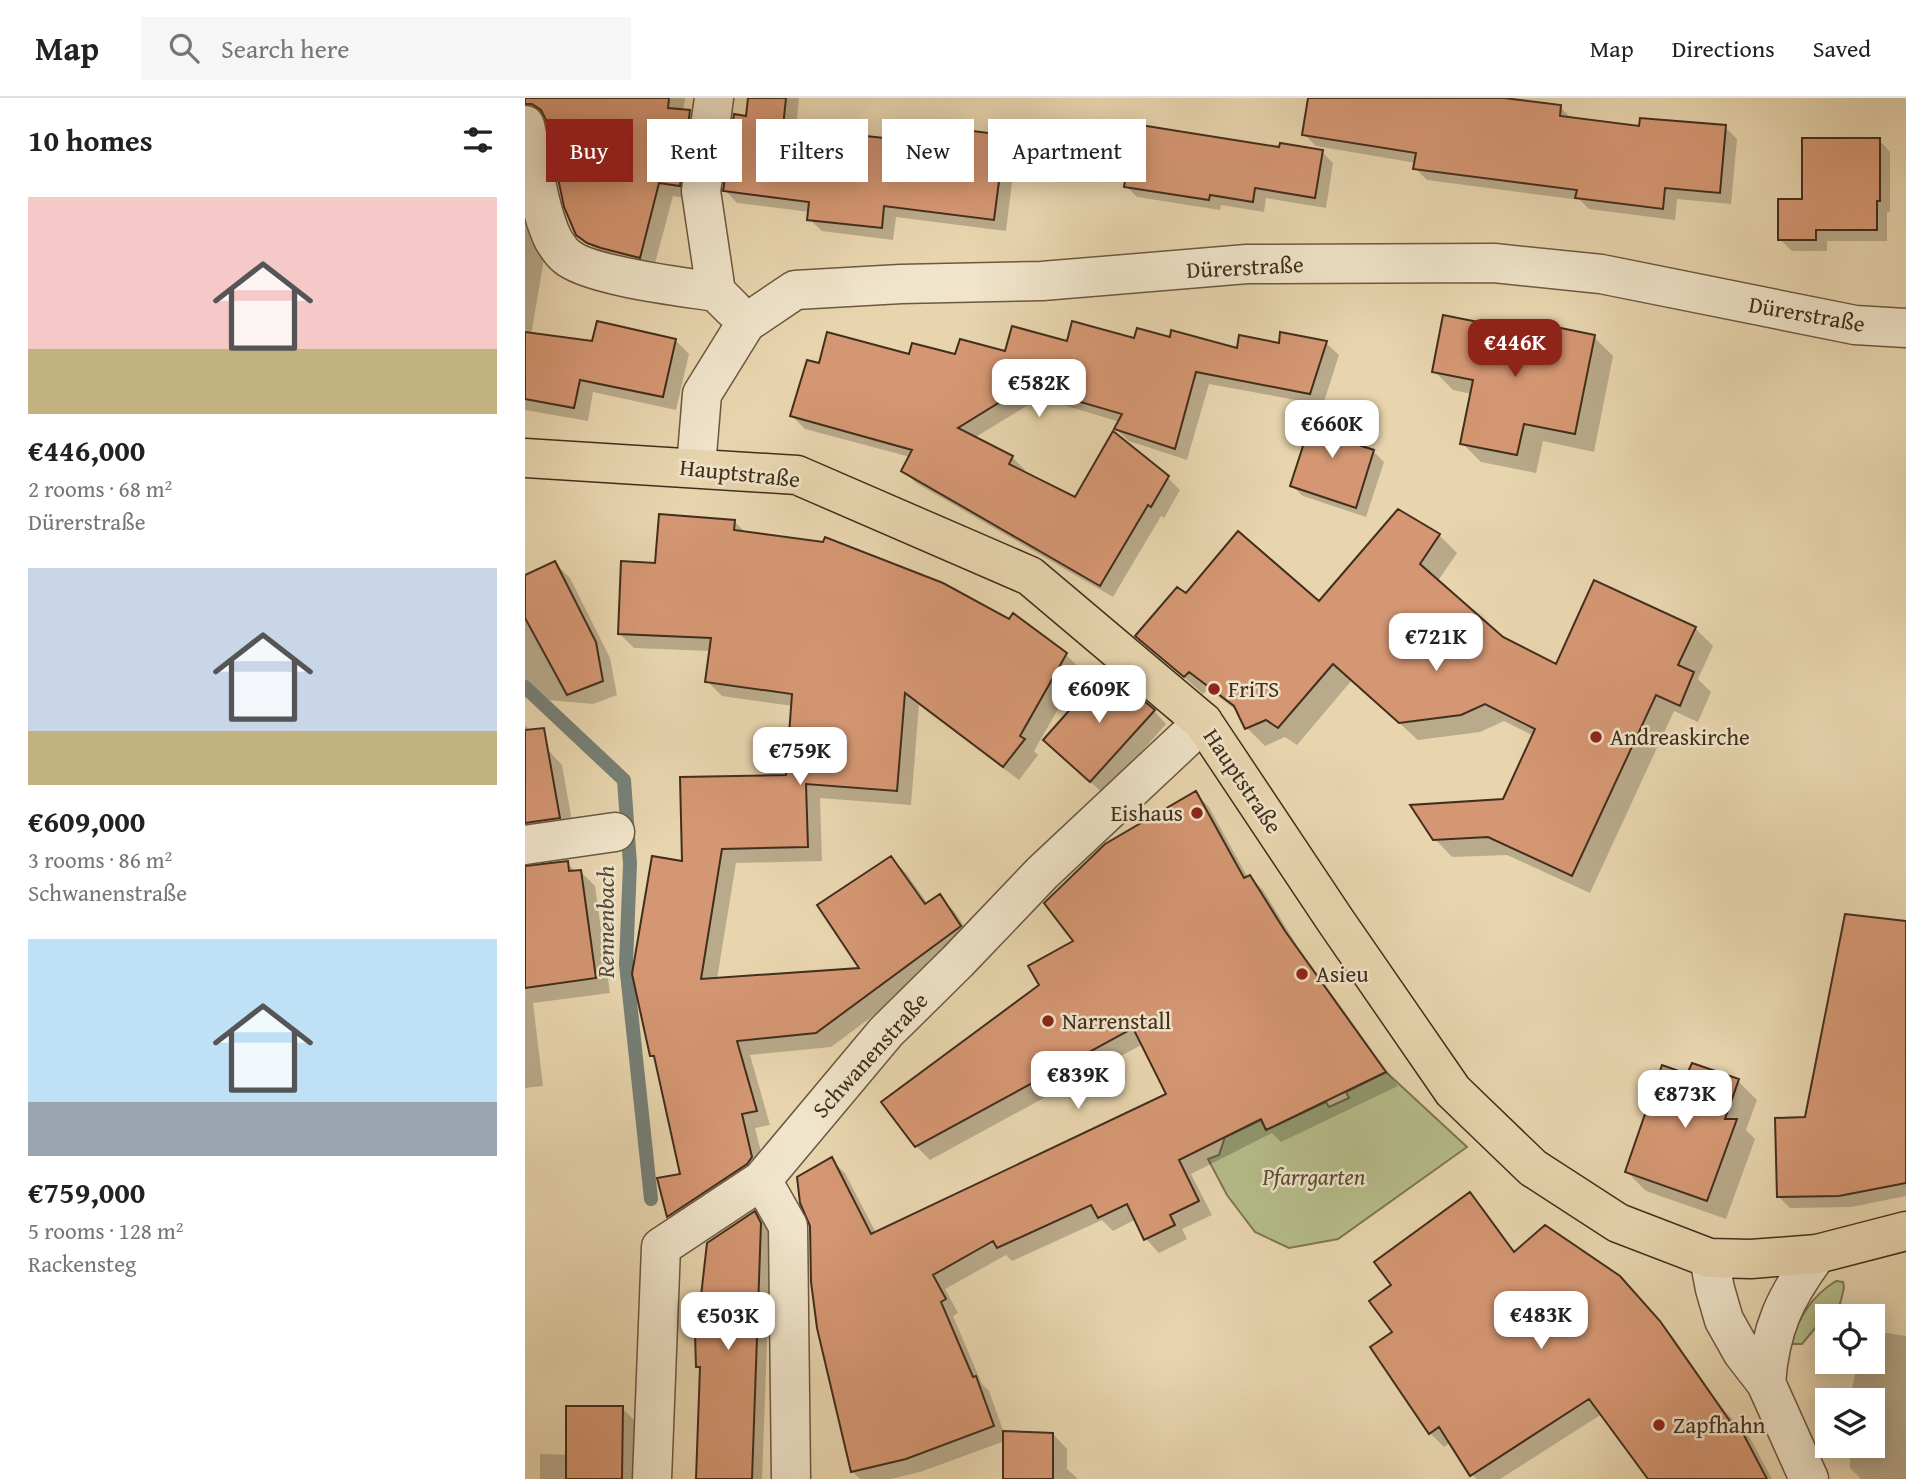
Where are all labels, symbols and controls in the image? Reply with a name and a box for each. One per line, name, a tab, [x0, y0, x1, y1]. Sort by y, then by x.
search box	[141, 17, 631, 80]
text: Map	[35, 24, 99, 72]
icon: search	[165, 29, 203, 67]
text: Search here	[221, 29, 349, 68]
text: Map	[1590, 31, 1634, 66]
text: Directions	[1672, 31, 1775, 66]
text: Saved	[1813, 31, 1871, 66]
text: 10 homes	[28, 118, 153, 162]
chip: Buy	[546, 119, 633, 182]
chip: Rent	[647, 119, 742, 182]
chip: Filters	[756, 119, 868, 182]
chip: New	[882, 119, 974, 182]
chip: Apartment	[988, 119, 1146, 182]
icon: filters	[459, 121, 497, 159]
icon: home	[200, 243, 326, 369]
street label: Dürerstraße	[1185, 247, 1304, 286]
street label: Dürerstraße	[1746, 287, 1868, 340]
pin: €446K	[1466, 320, 1564, 379]
text: €446K	[1484, 325, 1546, 358]
pin: €582K	[990, 360, 1088, 419]
text: €582K	[1008, 365, 1070, 398]
pin: €660K	[1283, 400, 1381, 460]
text: €660K	[1301, 406, 1363, 439]
text: €446,000	[28, 428, 145, 472]
street label: Hauptstraße	[678, 450, 802, 495]
text: 2 rooms · 68 m²	[28, 472, 172, 505]
text: Dürerstraße	[28, 505, 145, 538]
icon: home	[200, 614, 326, 740]
pin: €721K	[1387, 614, 1485, 673]
text: €721K	[1405, 619, 1467, 652]
pin: €609K	[1050, 666, 1148, 725]
text: €609K	[1068, 671, 1130, 704]
place label: FriTS	[1228, 672, 1279, 705]
marker: FriTS	[1206, 681, 1222, 697]
place label: Andreaskirche	[1610, 720, 1750, 753]
street label: Hauptstraße	[1196, 721, 1291, 840]
pin: €759K	[751, 728, 849, 787]
marker: Andreaskirche	[1588, 729, 1604, 745]
text: €759K	[769, 733, 831, 766]
place label: Eishaus	[1110, 796, 1183, 829]
text: €609,000	[28, 799, 145, 843]
marker: Eishaus	[1189, 805, 1205, 821]
text: 3 rooms · 86 m²	[28, 843, 172, 876]
water label: Rennenbach	[588, 866, 623, 979]
text: Schwanenstraße	[28, 876, 187, 909]
place label: Asieu	[1316, 957, 1369, 990]
marker: Asieu	[1294, 966, 1310, 982]
street label: Schwanenstraße	[804, 984, 935, 1125]
icon: home	[200, 985, 326, 1111]
place label: Narrenstall	[1062, 1004, 1171, 1037]
marker: Narrenstall	[1040, 1013, 1056, 1029]
pin: €839K	[1029, 1052, 1127, 1111]
text: €839K	[1047, 1057, 1109, 1090]
pin: €873K	[1636, 1070, 1734, 1130]
text: €873K	[1654, 1076, 1716, 1109]
park label: Pfarrgarten	[1262, 1160, 1366, 1193]
text: €759,000	[28, 1170, 145, 1214]
text: 5 rooms · 128 m²	[28, 1214, 183, 1247]
text: Rackensteg	[28, 1247, 136, 1280]
pin: €503K	[679, 1292, 777, 1352]
pin: €483K	[1492, 1292, 1590, 1351]
text: €483K	[1510, 1297, 1572, 1330]
text: €503K	[697, 1298, 759, 1331]
map controls	[1815, 1304, 1885, 1458]
button: locate	[1815, 1304, 1885, 1374]
button: layers	[1815, 1388, 1885, 1458]
place label: Zapfhahn	[1673, 1408, 1766, 1441]
marker: Zapfhahn	[1651, 1417, 1667, 1433]

